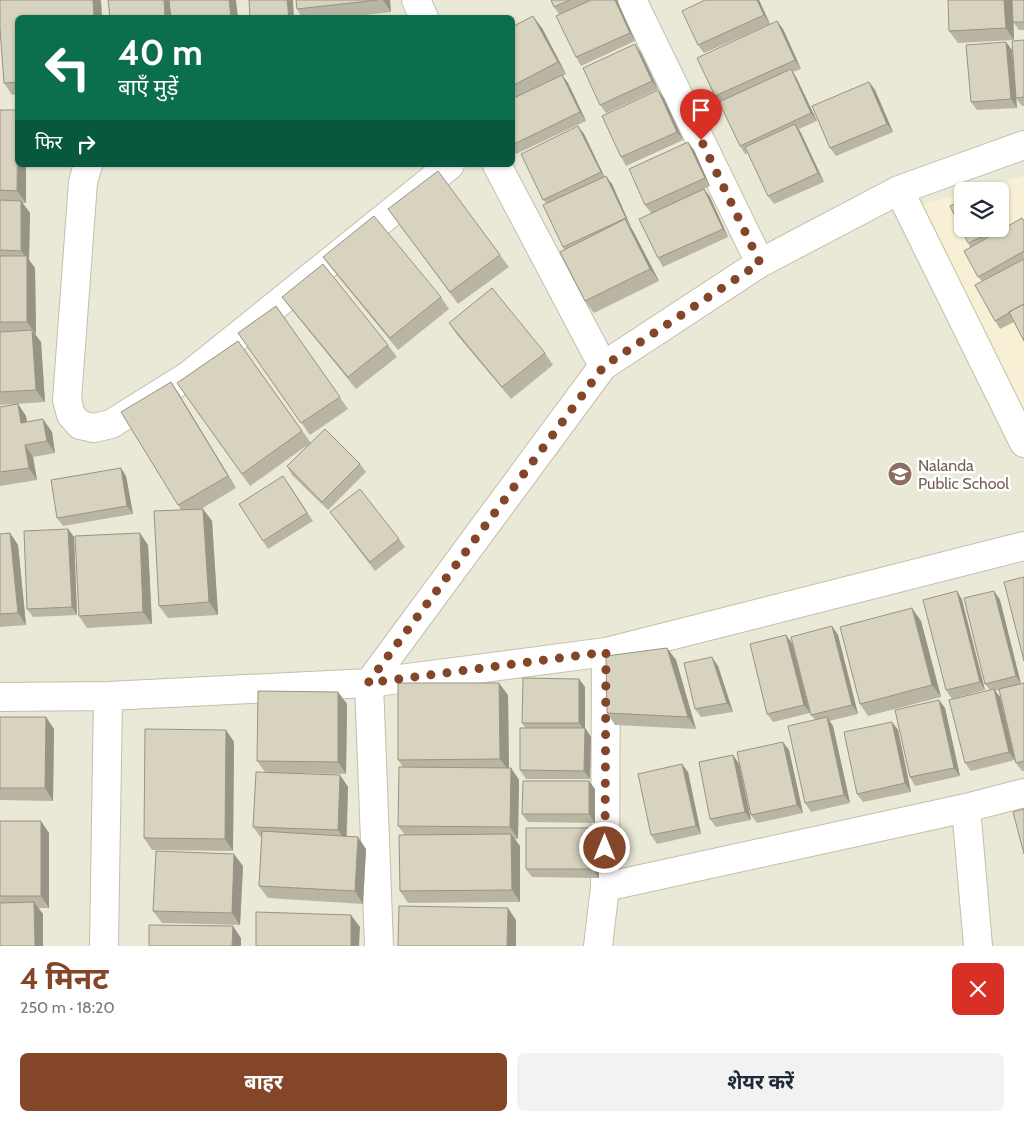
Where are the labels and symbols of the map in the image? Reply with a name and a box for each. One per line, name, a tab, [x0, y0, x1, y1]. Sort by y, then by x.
pin	[680, 89, 722, 140]
place label: Nalanda Public School	[918, 456, 1009, 493]
school or university icon: Nalanda Public School	[887, 461, 913, 487]
position arrow	[578, 821, 630, 873]

